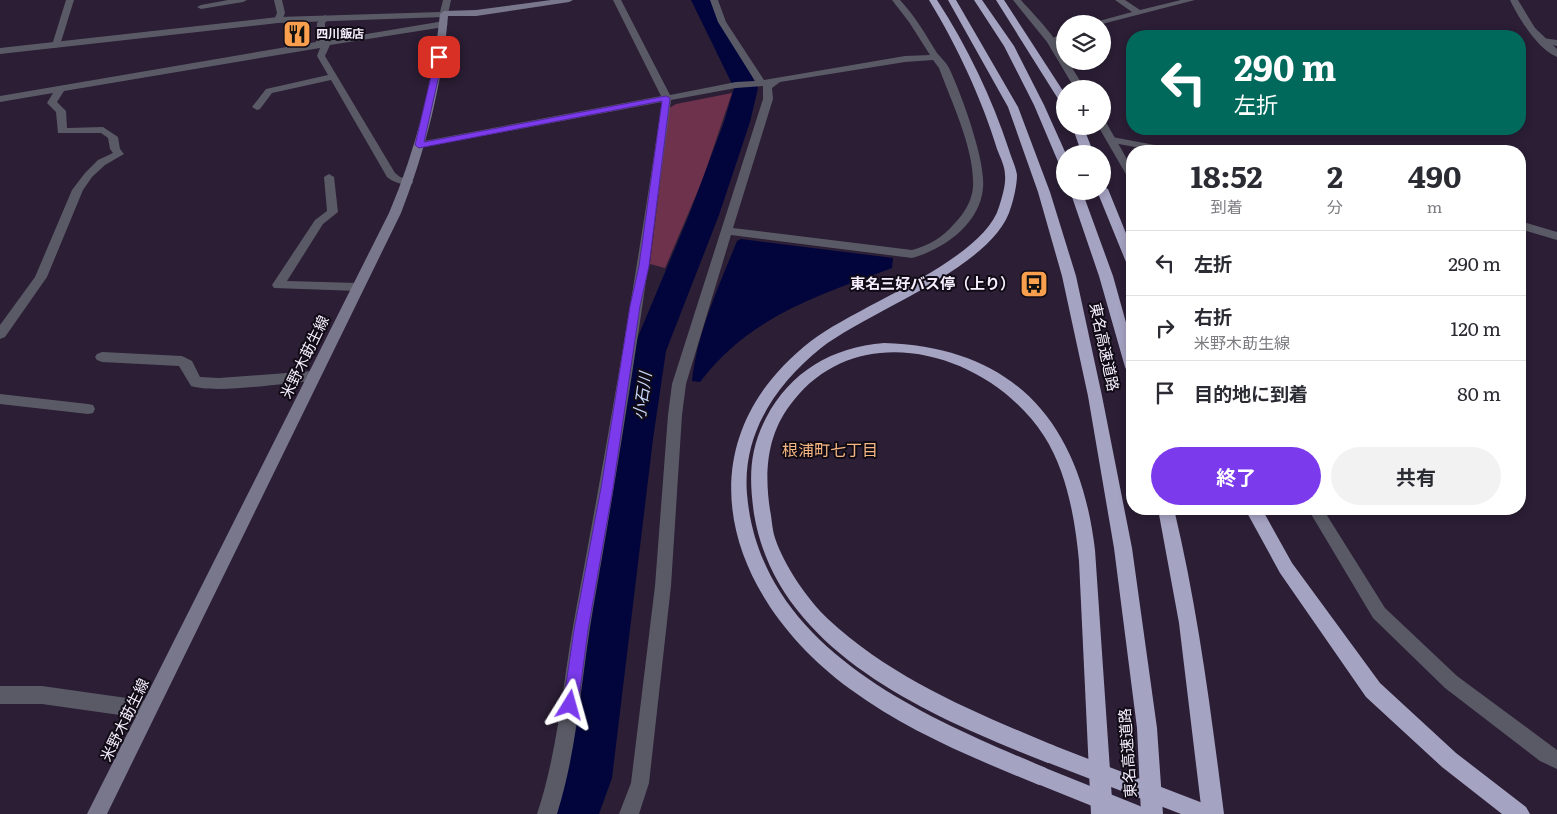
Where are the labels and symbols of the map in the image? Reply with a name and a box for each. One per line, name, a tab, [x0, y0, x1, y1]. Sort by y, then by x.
restaurant icon: 四川飯店	[282, 19, 312, 49]
place label: 四川飯店	[316, 24, 364, 42]
pin	[418, 36, 460, 78]
bus stop icon: 東名三好バス停（上り）	[1019, 269, 1049, 299]
place label: 東名三好バス停（上り）	[850, 271, 1015, 294]
street label: 東名高速道路	[1085, 300, 1126, 393]
street label: 米野木莇生線	[274, 311, 334, 402]
water label: 小石川	[626, 368, 657, 421]
district label: 根浦町七丁目	[782, 437, 878, 461]
street label: 米野木莇生線	[94, 674, 154, 765]
position arrow	[543, 678, 595, 730]
street label: 東名高速道路	[1112, 707, 1141, 799]

